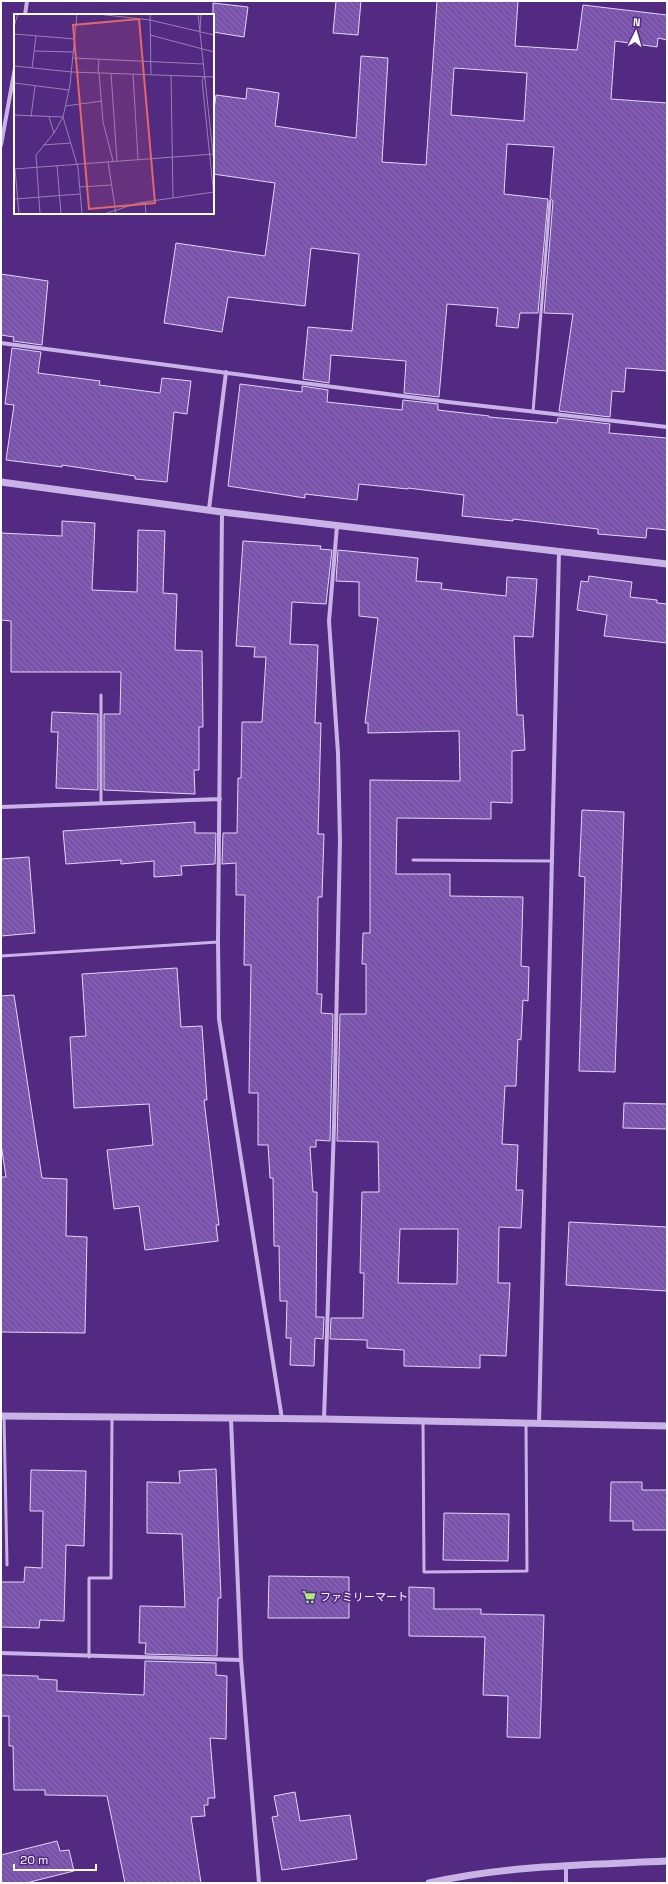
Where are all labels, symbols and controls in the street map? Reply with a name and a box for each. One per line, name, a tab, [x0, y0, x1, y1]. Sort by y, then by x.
north arrow	[616, 12, 656, 52]
inset map	[14, 14, 214, 214]
text: N	[633, 15, 641, 29]
supermarket icon: ファミリーマート	[301, 1589, 317, 1605]
place label: ファミリーマート	[320, 1590, 408, 1604]
scale bar	[14, 1846, 96, 1872]
text: 20 m	[20, 1852, 48, 1868]

